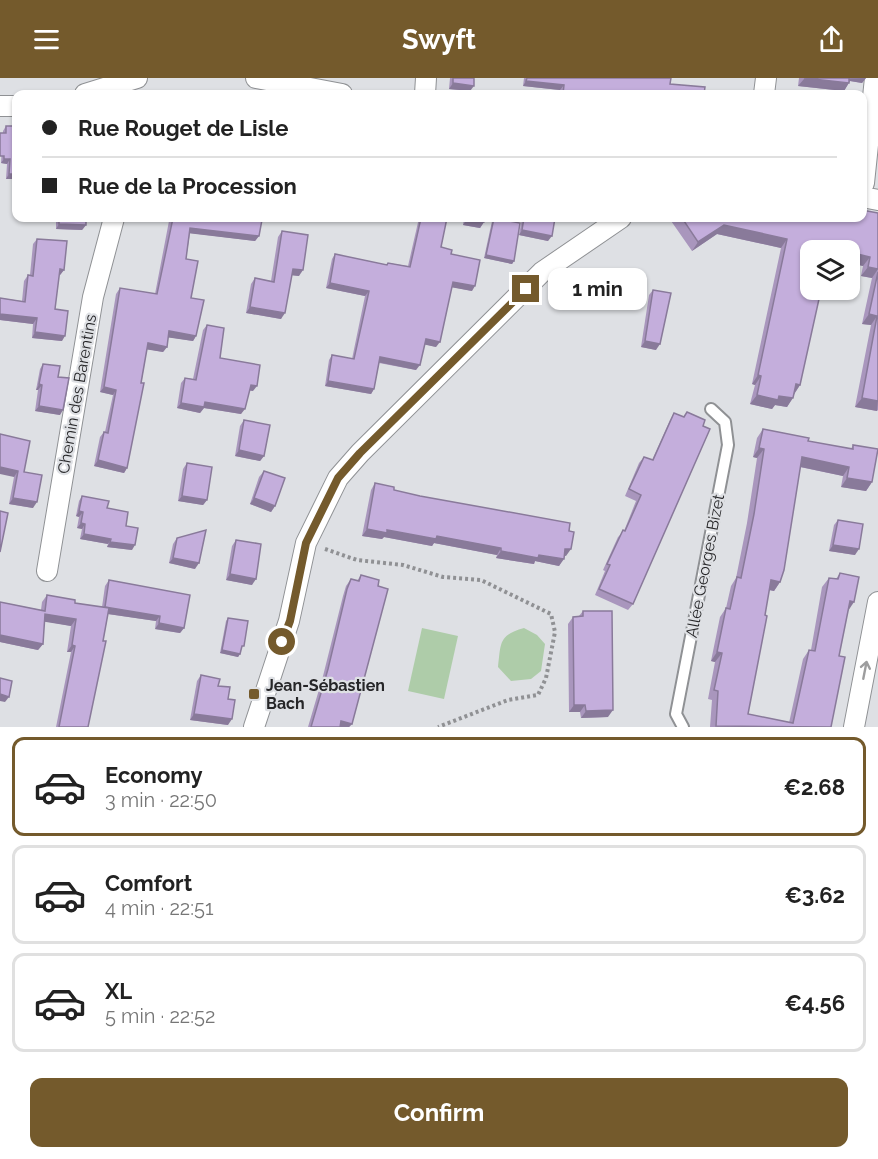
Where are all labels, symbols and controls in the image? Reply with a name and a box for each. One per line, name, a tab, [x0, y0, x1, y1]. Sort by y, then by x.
icon: menu	[30, 23, 63, 56]
icon: share	[815, 23, 848, 56]
text: Swyft	[402, 24, 476, 55]
text: Rue Rouget de Lisle	[78, 115, 289, 141]
text: Rue de la Procession	[78, 173, 297, 199]
map controls	[800, 240, 860, 300]
button: layers	[800, 240, 860, 300]
callout: 1 min	[547, 268, 646, 310]
route end	[512, 275, 539, 302]
text: 1 min	[572, 277, 623, 301]
street label: Chemin des Barentins	[54, 312, 100, 475]
street label: Allée Georges Bizet	[682, 492, 728, 639]
route start	[268, 628, 295, 655]
one-way arrow	[860, 660, 871, 680]
place label: Jean-Sébastien Bach	[266, 676, 385, 713]
marker: Jean-Sébastien Bach	[247, 687, 261, 701]
icon: car	[33, 760, 87, 814]
text: Economy	[105, 762, 203, 788]
text: €2.68	[783, 774, 845, 800]
text: 3 min · 22:50	[105, 788, 217, 812]
icon: car	[33, 868, 87, 922]
text: Comfort	[105, 870, 192, 896]
text: €3.62	[784, 882, 845, 908]
text: 4 min · 22:51	[105, 896, 213, 920]
icon: car	[33, 976, 87, 1030]
text: XL	[105, 978, 132, 1004]
text: €4.56	[784, 990, 845, 1016]
text: 5 min · 22:52	[105, 1004, 215, 1028]
button: Confirm	[30, 1078, 848, 1147]

